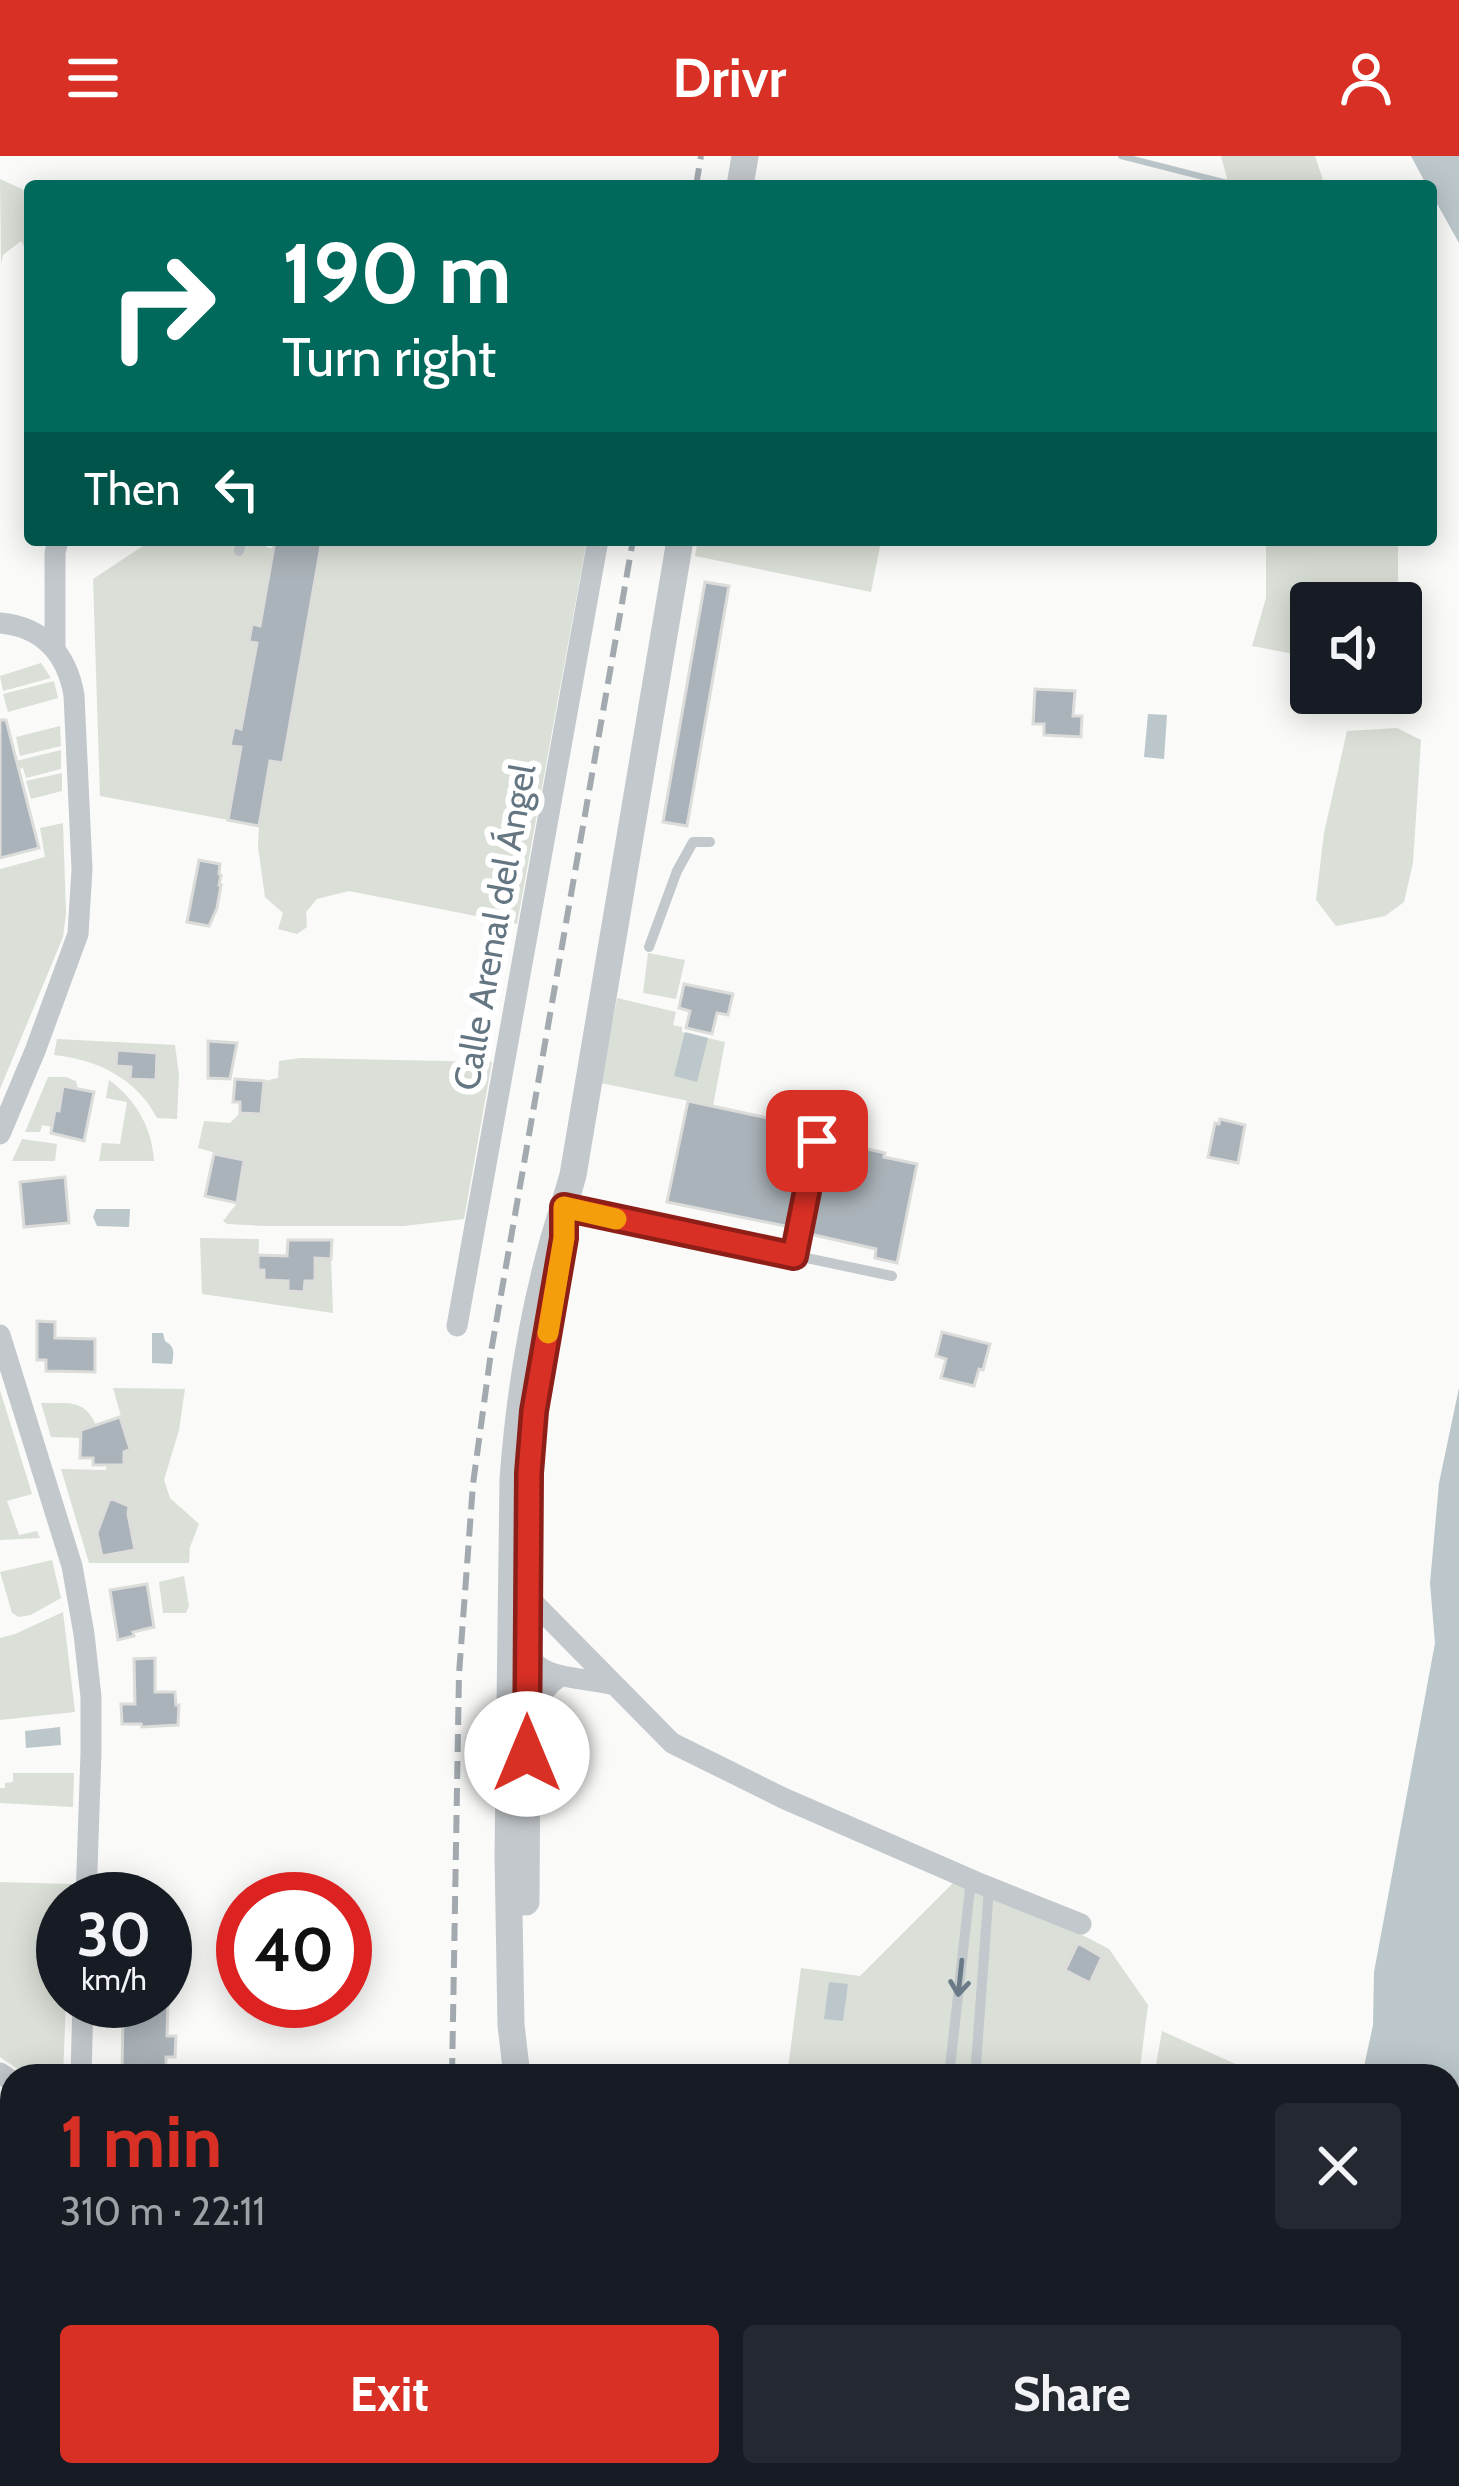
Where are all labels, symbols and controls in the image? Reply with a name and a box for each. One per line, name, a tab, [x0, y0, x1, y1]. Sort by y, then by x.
icon: menu	[60, 45, 126, 111]
text: Drivr	[673, 45, 786, 111]
icon: person	[1333, 45, 1399, 111]
text: 190 m	[282, 222, 511, 324]
icon: right	[84, 228, 240, 384]
text: Turn right	[282, 324, 496, 390]
icon: left	[204, 456, 270, 522]
text: Then	[84, 462, 180, 516]
map controls	[1290, 582, 1422, 714]
button: sound	[1290, 582, 1422, 714]
street label: Calle Arenal del Ángel	[444, 760, 544, 1094]
pin	[766, 1090, 868, 1192]
icon: arrive	[784, 1108, 850, 1174]
position arrow	[464, 1691, 590, 1817]
speed limit sign: 40	[216, 1872, 372, 2028]
text: 30	[77, 1898, 151, 1971]
one-way arrow	[948, 1958, 971, 1997]
text: km/h	[81, 1961, 147, 1998]
text: 1 min	[60, 2098, 222, 2185]
button: close	[1275, 2103, 1401, 2229]
text: 310 m · 22:11	[60, 2187, 265, 2235]
button: Exit	[60, 2325, 719, 2463]
button: Share	[743, 2325, 1401, 2463]

